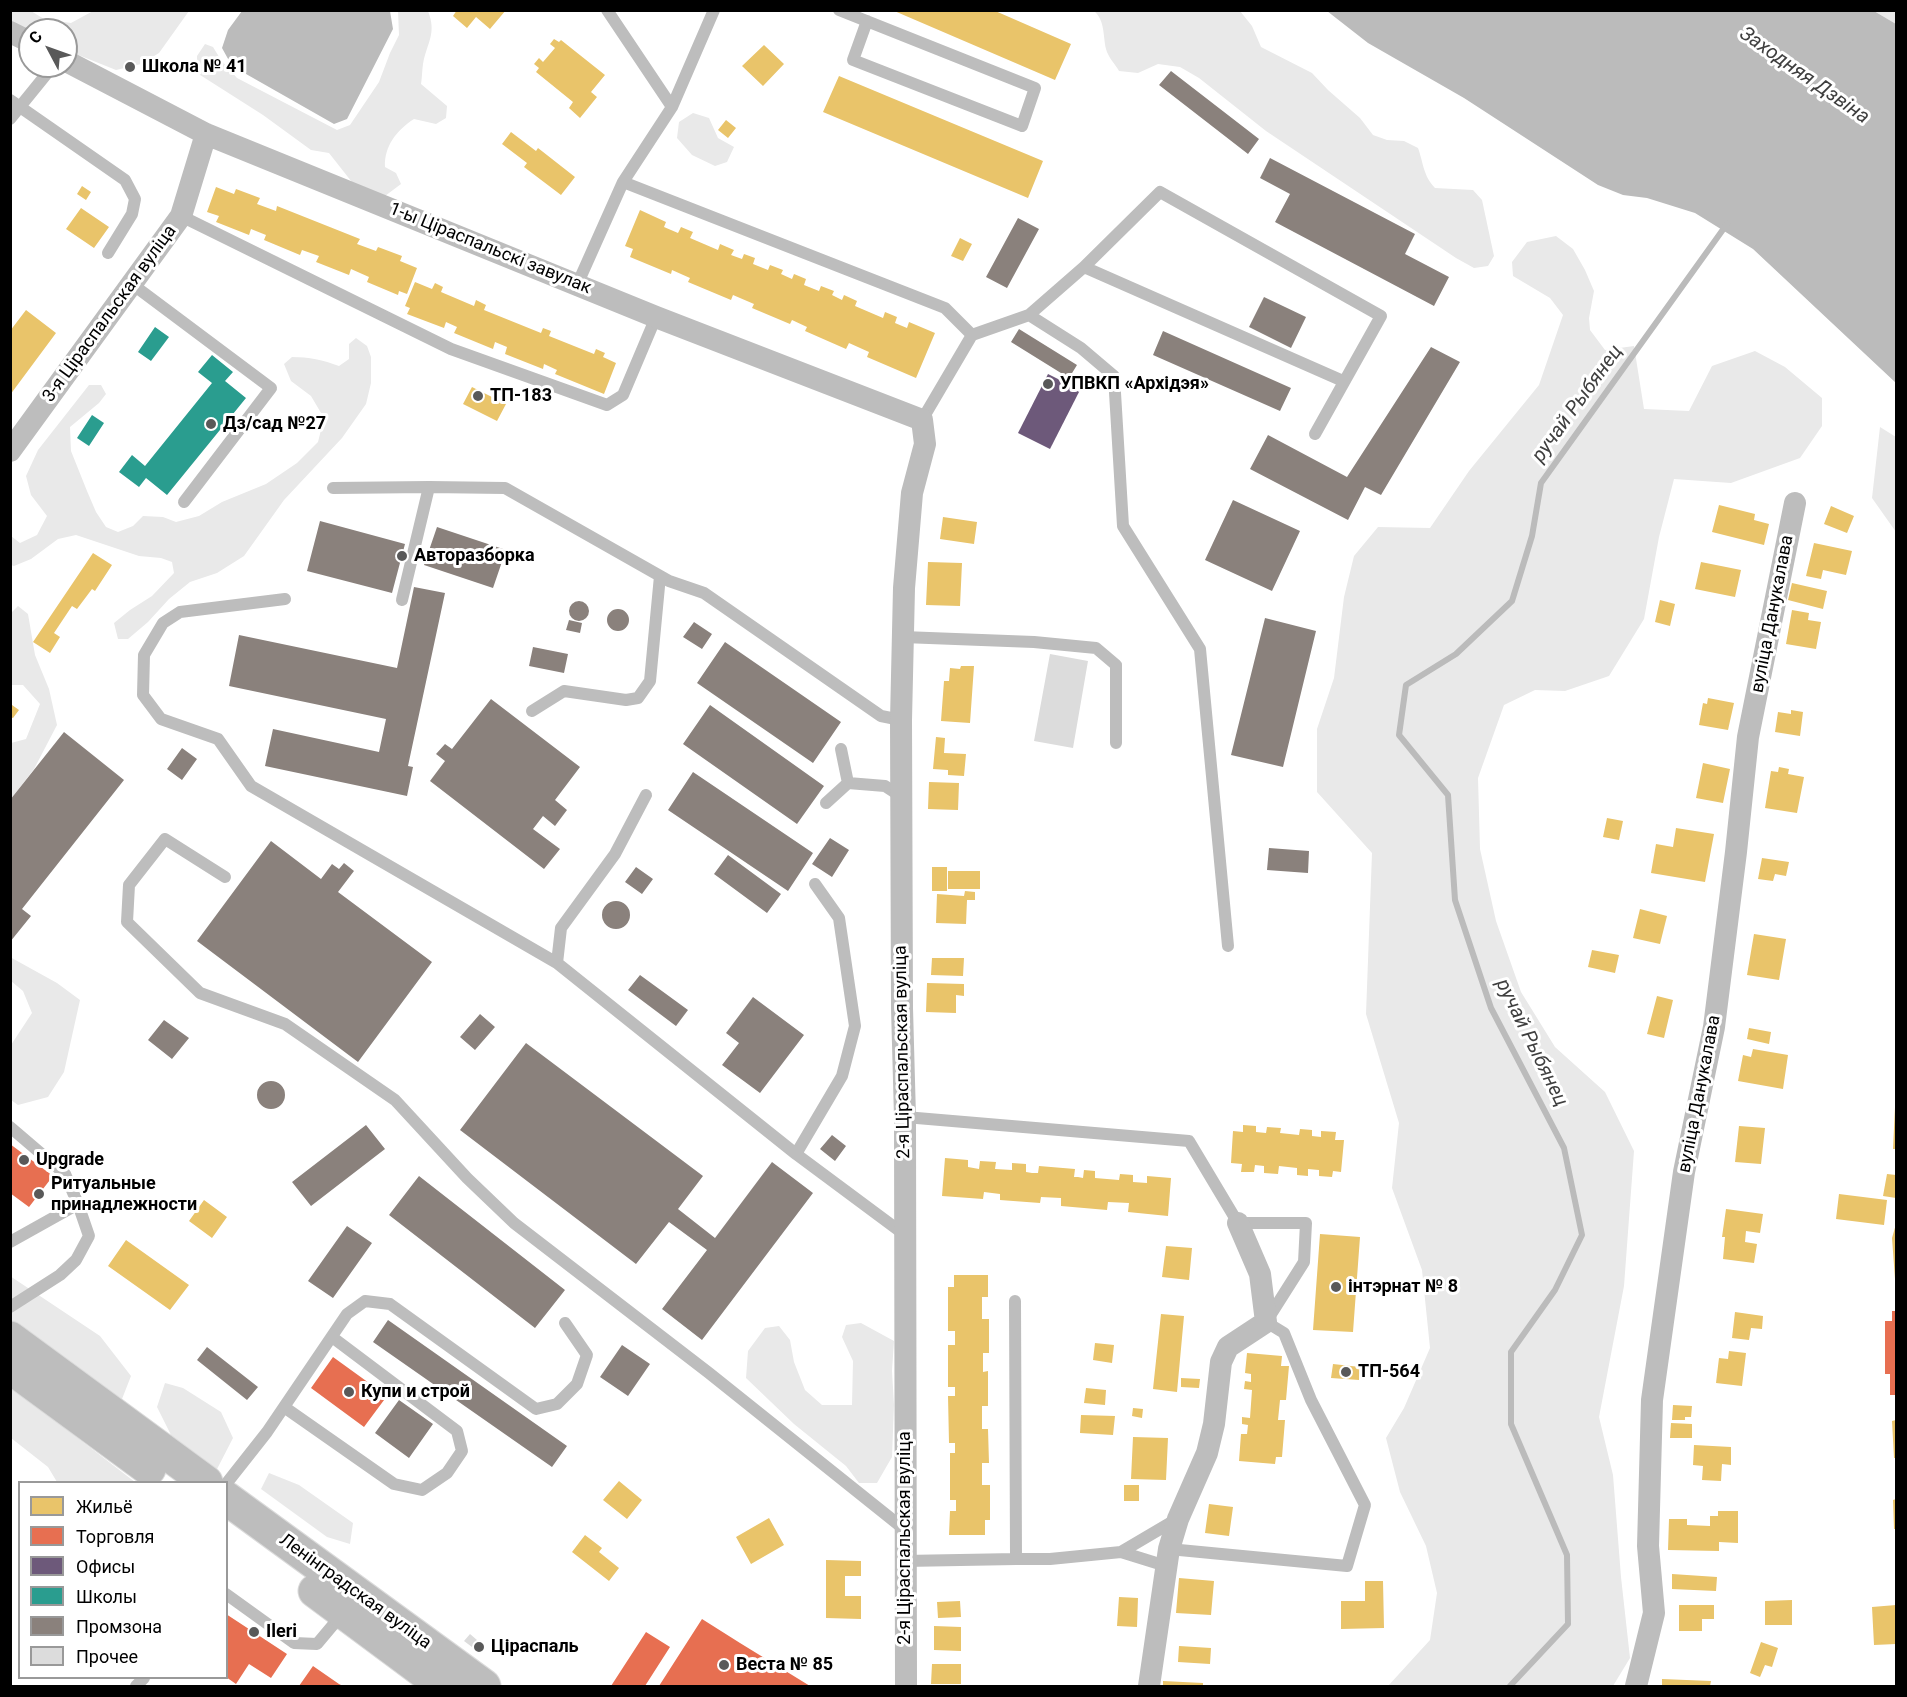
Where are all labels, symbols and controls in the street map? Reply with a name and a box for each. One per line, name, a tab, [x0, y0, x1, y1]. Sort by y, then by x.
north arrow	[18, 18, 78, 78]
water label: Заходняя Дзвіна	[1734, 22, 1874, 130]
text: С	[25, 27, 46, 47]
place label: Школа № 41	[142, 56, 247, 78]
marker: Школа № 41	[123, 60, 137, 74]
street label: 1-ы Ціраспальскі завулак	[386, 199, 594, 299]
street label: 3-я Ціраспальская вуліца	[39, 221, 181, 407]
water label: ручай Рыбянец	[1527, 341, 1629, 467]
place label: УПВКП «Архідэя»	[1060, 373, 1209, 395]
marker: УПВКП «Архідэя»	[1041, 377, 1055, 391]
place label: ТП-183	[490, 385, 552, 407]
marker: ТП-183	[471, 389, 485, 403]
place label: Дз/сад №27	[223, 413, 326, 435]
marker: Дз/сад №27	[204, 417, 218, 431]
street label: вуліца Данукалава	[1747, 533, 1799, 695]
place label: Авторазборка	[414, 545, 535, 567]
marker: Авторазборка	[395, 549, 409, 563]
street label: 2-я Ціраспальская вуліца	[890, 945, 916, 1159]
water label: ручай Рыбянец	[1490, 975, 1572, 1111]
street label: вуліца Данукалава	[1674, 1013, 1726, 1175]
place label: Upgrade	[36, 1149, 104, 1171]
marker: Upgrade	[17, 1153, 31, 1167]
place label: Ритуальные принадлежности	[51, 1173, 197, 1216]
marker: Ритуальные принадлежности	[32, 1187, 46, 1201]
place label: інтэрнат № 8	[1348, 1276, 1458, 1298]
marker: інтэрнат № 8	[1329, 1280, 1343, 1294]
place label: ТП-564	[1358, 1361, 1420, 1383]
marker: ТП-564	[1339, 1365, 1353, 1379]
place label: Купи и строй	[361, 1381, 470, 1403]
marker: Купи и строй	[342, 1385, 356, 1399]
street label: 2-я Ціраспальская вуліца	[894, 1431, 916, 1645]
legend	[18, 1481, 228, 1679]
text: Жильё	[76, 1496, 132, 1517]
text: Торговля	[76, 1526, 154, 1547]
street label: Ленінградская вуліца	[275, 1530, 435, 1654]
text: Офисы	[76, 1556, 135, 1577]
text: Школы	[76, 1586, 137, 1607]
text: Промзона	[76, 1616, 162, 1637]
place label: Ileri	[266, 1621, 297, 1643]
marker: Ileri	[247, 1625, 261, 1639]
place label: Ціраспаль	[491, 1636, 579, 1658]
marker: Ціраспаль	[472, 1640, 486, 1654]
text: Прочее	[76, 1646, 138, 1667]
place label: Веста № 85	[736, 1654, 833, 1676]
marker: Веста № 85	[717, 1658, 731, 1672]

